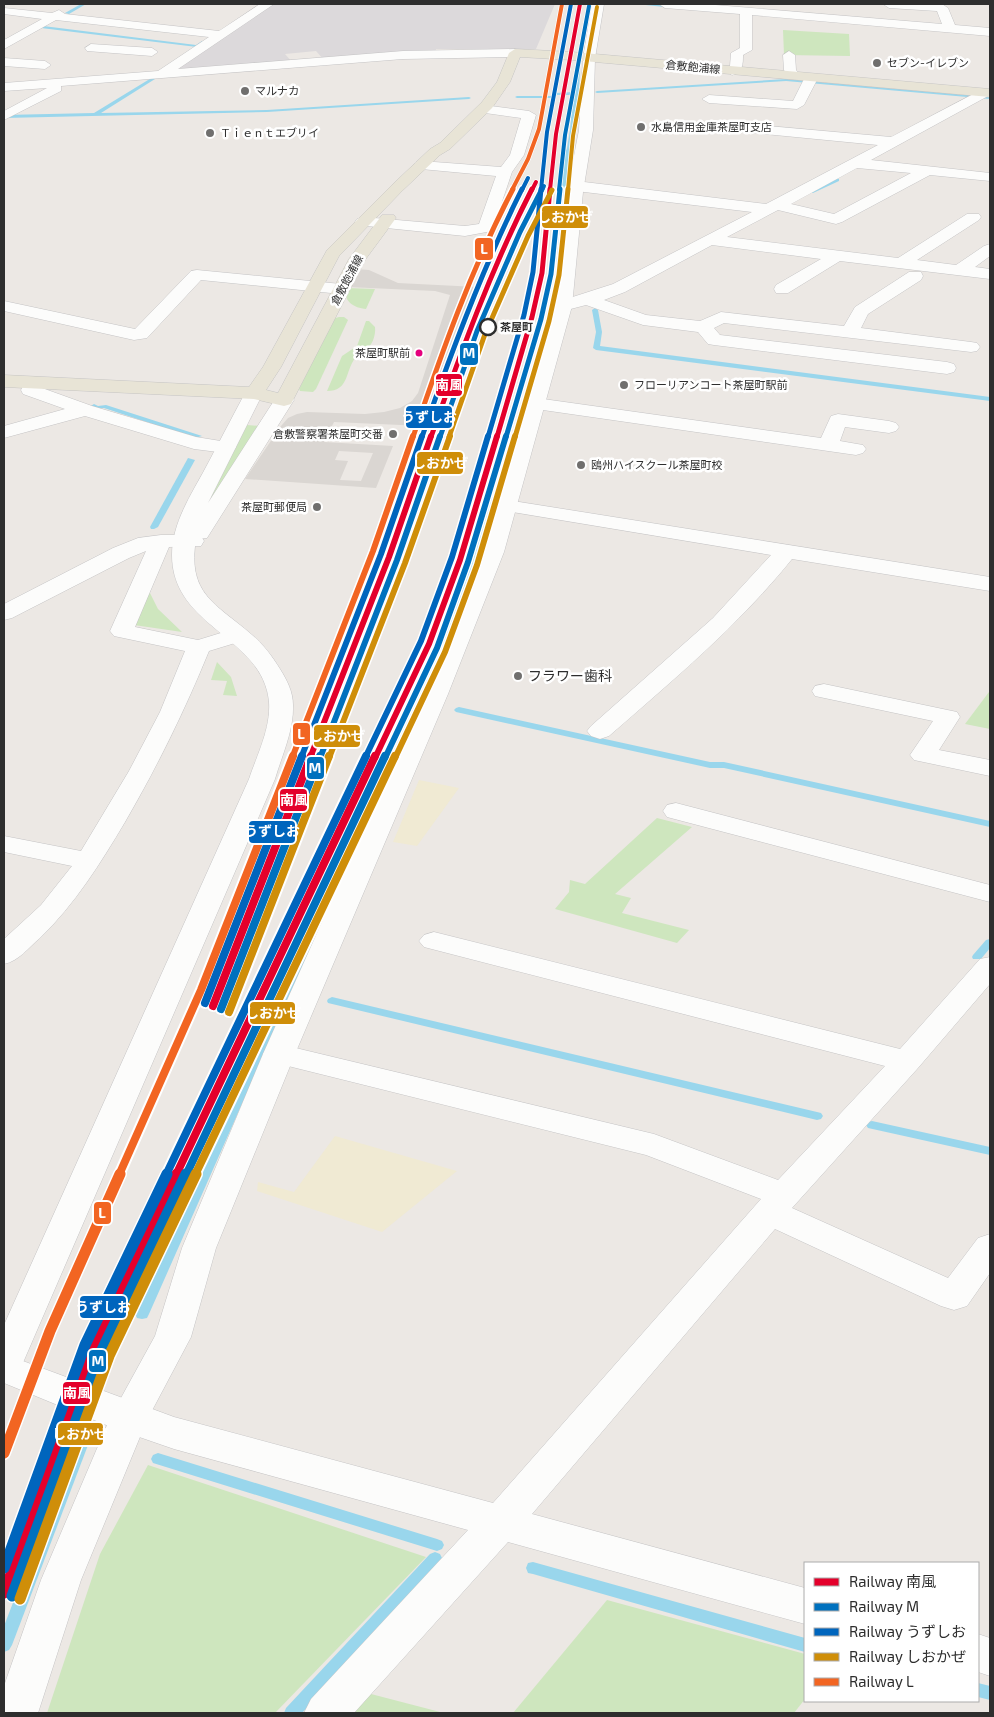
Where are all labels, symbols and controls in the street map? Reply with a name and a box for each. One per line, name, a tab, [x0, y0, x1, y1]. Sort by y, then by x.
place label: セブン-イレブン	[887, 56, 969, 69]
marker: セブン-イレブン	[871, 57, 883, 69]
street label: 倉敷飽浦線	[665, 58, 721, 75]
place label: マルナカ	[255, 84, 299, 97]
marker: マルナカ	[239, 85, 251, 97]
place label: 水島信用金庫茶屋町支店	[651, 120, 772, 133]
marker: 水島信用金庫茶屋町支店	[635, 121, 647, 133]
place label: Ｔｉｅｎｔエブリイ	[220, 126, 319, 139]
marker: Ｔｉｅｎｔエブリイ	[204, 127, 216, 139]
line badge: しおかぜ	[541, 205, 589, 229]
text: しおかぜ	[537, 208, 593, 225]
line badge: L	[474, 237, 494, 261]
text: L	[480, 240, 488, 257]
street label: 倉敷飽浦線	[328, 252, 365, 307]
marker: 茶屋町	[479, 318, 497, 336]
place label: 茶屋町	[500, 320, 533, 333]
line badge: M	[459, 342, 479, 366]
text: M	[463, 344, 476, 361]
place label: 茶屋町駅前	[355, 346, 410, 359]
marker: 茶屋町駅前	[414, 348, 424, 358]
line badge: 南風	[435, 373, 463, 397]
text: 南風	[435, 376, 463, 393]
place label: フローリアンコート茶屋町駅前	[634, 378, 788, 391]
marker: フローリアンコート茶屋町駅前	[618, 379, 630, 391]
line badge: うずしお	[405, 405, 453, 429]
text: うずしお	[401, 408, 457, 425]
place label: 倉敷警察署茶屋町交番	[273, 427, 383, 440]
marker: 倉敷警察署茶屋町交番	[387, 428, 399, 440]
line badge: しおかぜ	[416, 451, 464, 475]
text: しおかぜ	[412, 454, 468, 471]
place label: 鴎州ハイスクール茶屋町校	[591, 458, 722, 471]
marker: 鴎州ハイスクール茶屋町校	[575, 459, 587, 471]
place label: 茶屋町郵便局	[241, 500, 307, 513]
marker: 茶屋町郵便局	[311, 501, 323, 513]
place label: フラワー歯科	[528, 667, 612, 684]
marker: フラワー歯科	[512, 670, 524, 682]
line badge: L	[292, 722, 311, 746]
line badge: しおかぜ	[313, 724, 361, 748]
text: L	[297, 725, 305, 742]
text: しおかぜ	[309, 727, 365, 744]
line badge: M	[306, 756, 325, 780]
text: M	[309, 759, 322, 776]
line badge: 南風	[279, 788, 308, 812]
text: 南風	[280, 791, 308, 808]
line badge: うずしお	[248, 820, 296, 844]
text: うずしお	[244, 822, 300, 839]
line badge: しおかぜ	[249, 1001, 296, 1025]
text: しおかぜ	[245, 1004, 301, 1021]
line badge: L	[93, 1201, 112, 1225]
text: L	[98, 1204, 106, 1221]
line badge: うずしお	[79, 1295, 127, 1319]
text: うずしお	[75, 1298, 131, 1315]
line badge: M	[88, 1349, 107, 1373]
text: M	[92, 1352, 105, 1369]
line badge: 南風	[62, 1381, 91, 1405]
text: 南風	[63, 1384, 91, 1401]
line badge: しおかぜ	[57, 1422, 104, 1446]
text: しおかぜ	[52, 1425, 108, 1442]
legend	[804, 1562, 979, 1702]
text: Railway 南風	[849, 1572, 936, 1590]
text: Railway M	[849, 1597, 919, 1615]
text: Railway うずしお	[849, 1622, 966, 1640]
text: Railway しおかぜ	[849, 1647, 966, 1665]
text: Railway L	[849, 1672, 914, 1690]

